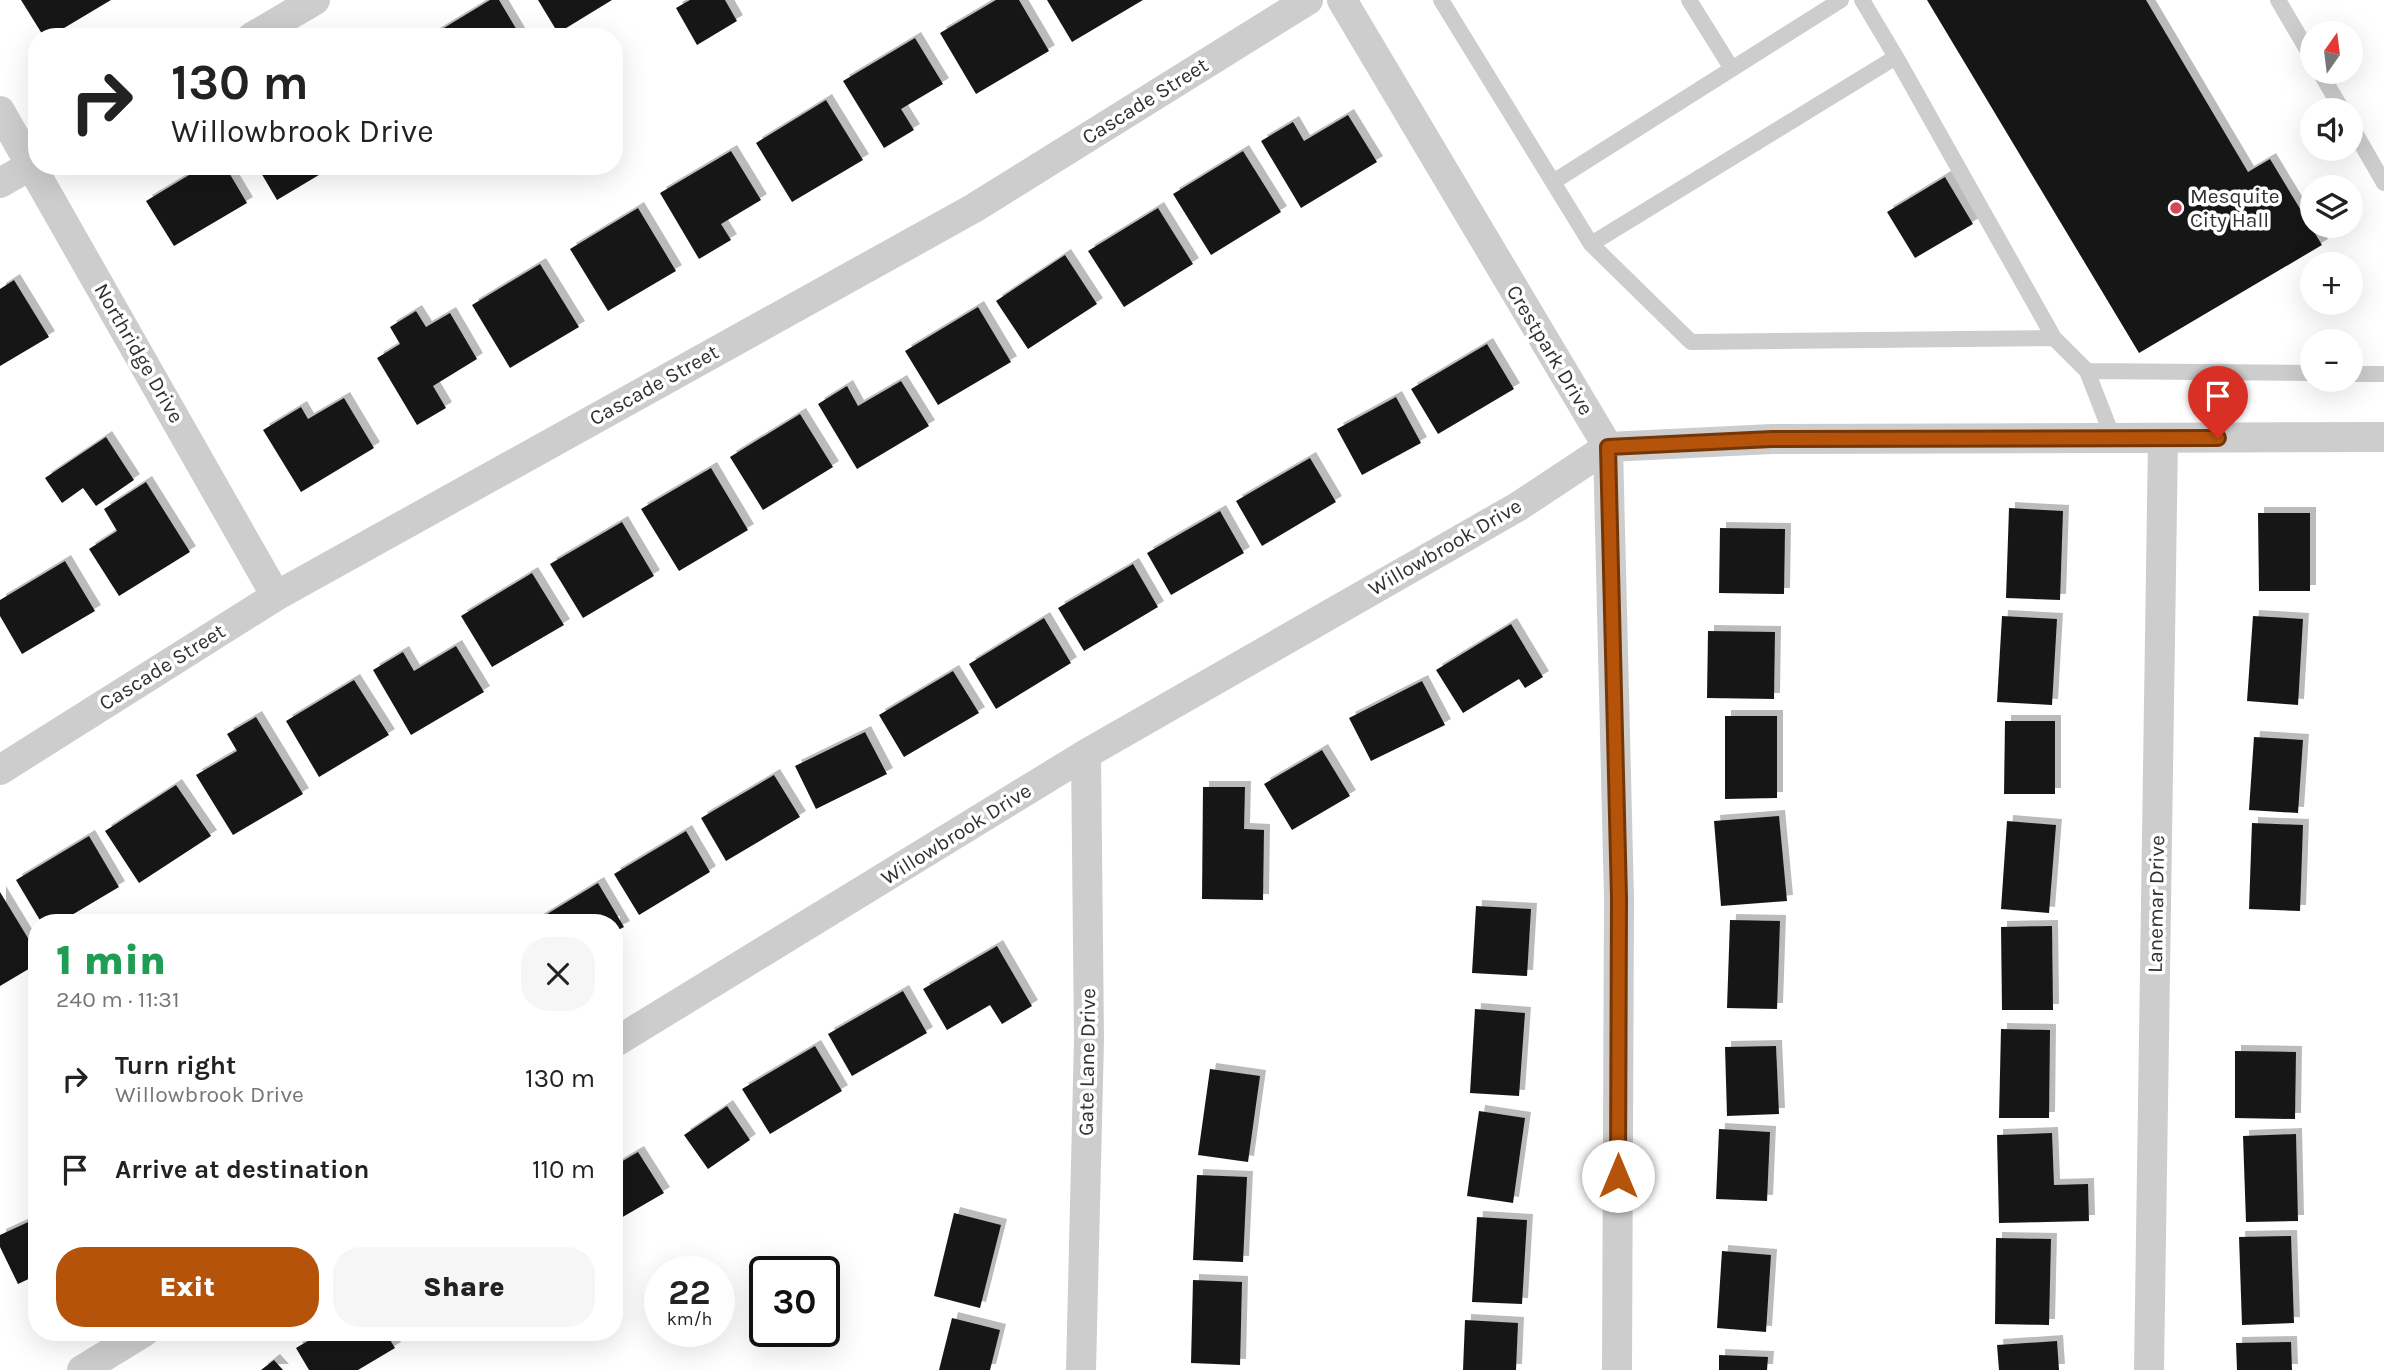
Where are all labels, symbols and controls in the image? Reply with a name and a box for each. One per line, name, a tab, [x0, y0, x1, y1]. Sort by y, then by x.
north arrow	[2300, 21, 2362, 84]
map controls	[2300, 21, 2363, 392]
street label: Cascade Street	[1078, 53, 1212, 149]
text: 130 m	[171, 54, 309, 111]
icon: right	[56, 56, 147, 147]
button: sound	[2300, 98, 2363, 161]
text: Willowbrook Drive	[171, 113, 434, 150]
button: layers	[2300, 175, 2363, 238]
place label: Mesquite City Hall	[2190, 184, 2280, 232]
marker: Mesquite City Hall	[2168, 200, 2184, 216]
button: +	[2300, 252, 2363, 315]
street label: Northridge Drive	[89, 279, 189, 427]
street label: Crestpark Drive	[1502, 281, 1598, 419]
button: −	[2300, 329, 2363, 392]
street label: Cascade Street	[585, 340, 723, 430]
pin	[2188, 366, 2248, 438]
icon: arrive	[2199, 377, 2237, 415]
street label: Willowbrook Drive	[1364, 494, 1526, 600]
street label: Cascade Street	[95, 619, 229, 715]
street label: Willowbrook Drive	[877, 778, 1035, 890]
street label: Lanemar Drive	[2143, 835, 2169, 973]
text: 1 min	[56, 935, 166, 985]
button: close	[521, 937, 595, 1011]
text: 240 m · 11:31	[56, 986, 180, 1013]
street label: Gate Lane Drive	[1074, 988, 1100, 1136]
text: Turn right	[115, 1050, 236, 1081]
icon: right	[56, 1060, 94, 1098]
text: 130 m	[525, 1063, 595, 1094]
text: Willowbrook Drive	[115, 1081, 304, 1108]
position arrow	[1581, 1139, 1655, 1213]
icon: arrive	[56, 1151, 94, 1189]
text: Arrive at destination	[115, 1154, 369, 1185]
text: 110 m	[532, 1154, 595, 1185]
button: Exit	[56, 1247, 319, 1327]
button: Share	[333, 1247, 595, 1327]
speed limit sign: 30	[749, 1256, 840, 1347]
text: 22	[668, 1272, 711, 1313]
text: km/h	[667, 1308, 712, 1330]

